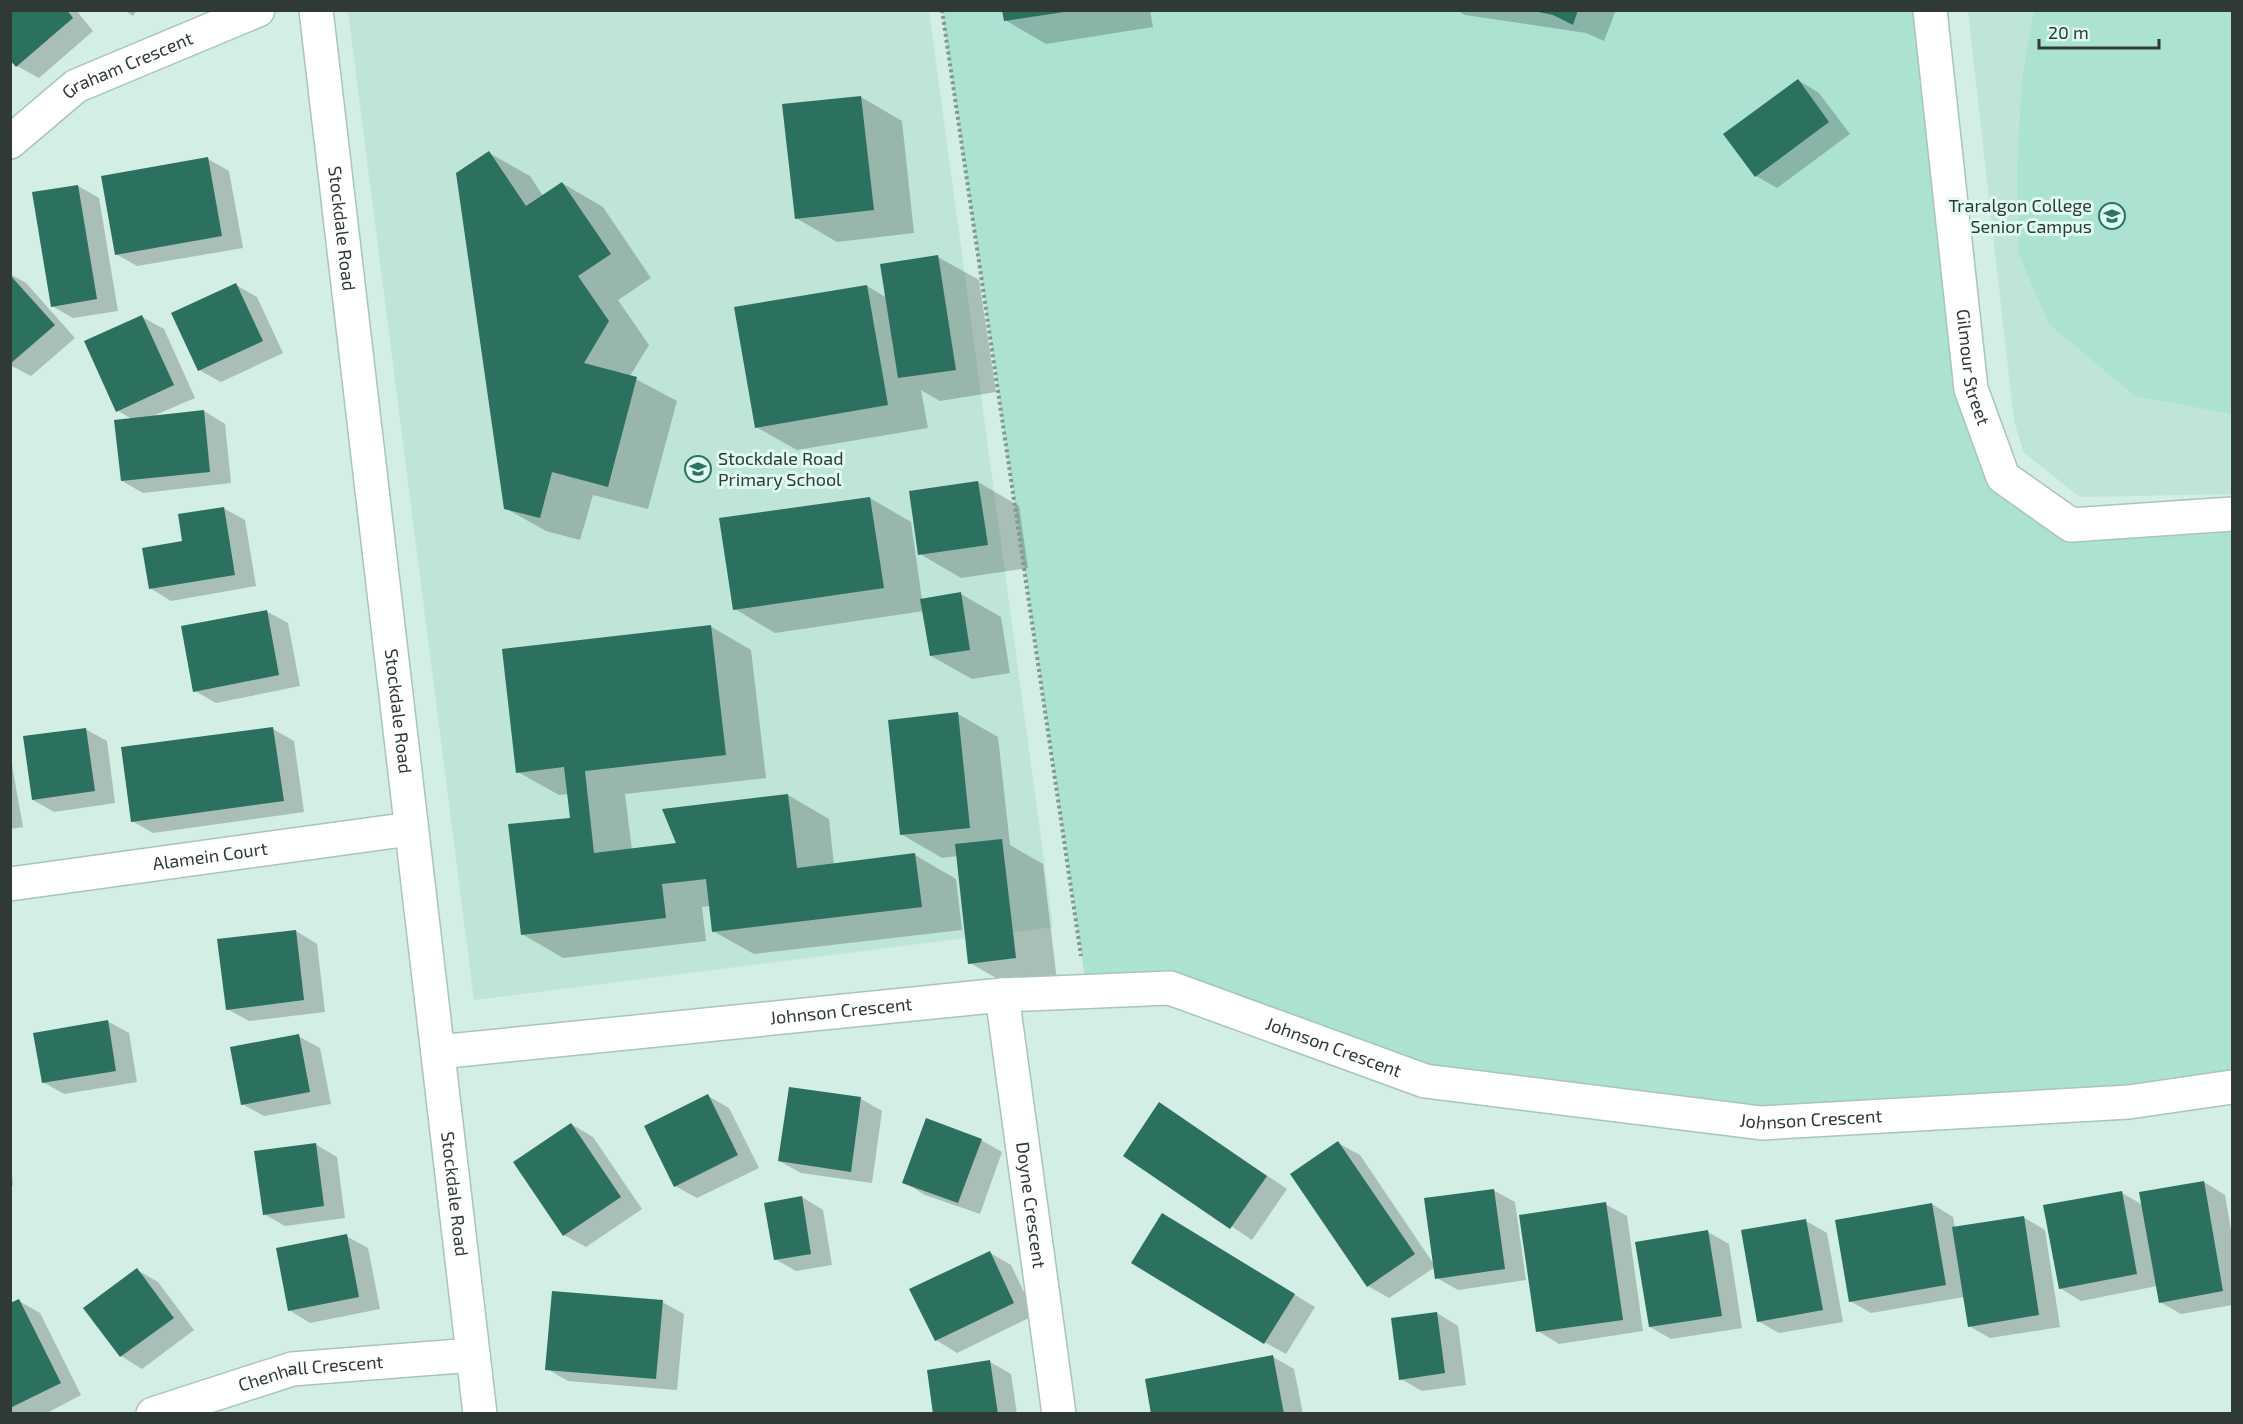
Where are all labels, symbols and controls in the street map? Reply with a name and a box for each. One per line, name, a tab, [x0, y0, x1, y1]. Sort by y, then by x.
scale bar	[2039, 12, 2159, 50]
text: 20 m	[2048, 21, 2089, 43]
street label: Graham Crescent	[57, 26, 196, 103]
street label: Stockdale Road	[324, 165, 361, 292]
place label: Traralgon College Senior Campus	[1949, 194, 2092, 237]
school or university icon: Traralgon College Senior Campus	[2097, 201, 2127, 231]
street label: Gilmour Street	[1952, 308, 1995, 428]
place label: Stockdale Road Primary School	[718, 447, 843, 490]
school or university icon: Stockdale Road Primary School	[683, 454, 713, 484]
street label: Stockdale Road	[381, 647, 417, 775]
street label: Alamein Court	[151, 837, 269, 874]
street label: Johnson Crescent	[769, 992, 913, 1028]
street label: Johnson Crescent	[1263, 1012, 1405, 1082]
street label: Johnson Crescent	[1738, 1104, 1883, 1133]
street label: Stockdale Road	[437, 1130, 474, 1257]
street label: Doyne Crescent	[1012, 1140, 1051, 1270]
street label: Chenhall Crescent	[235, 1350, 384, 1396]

